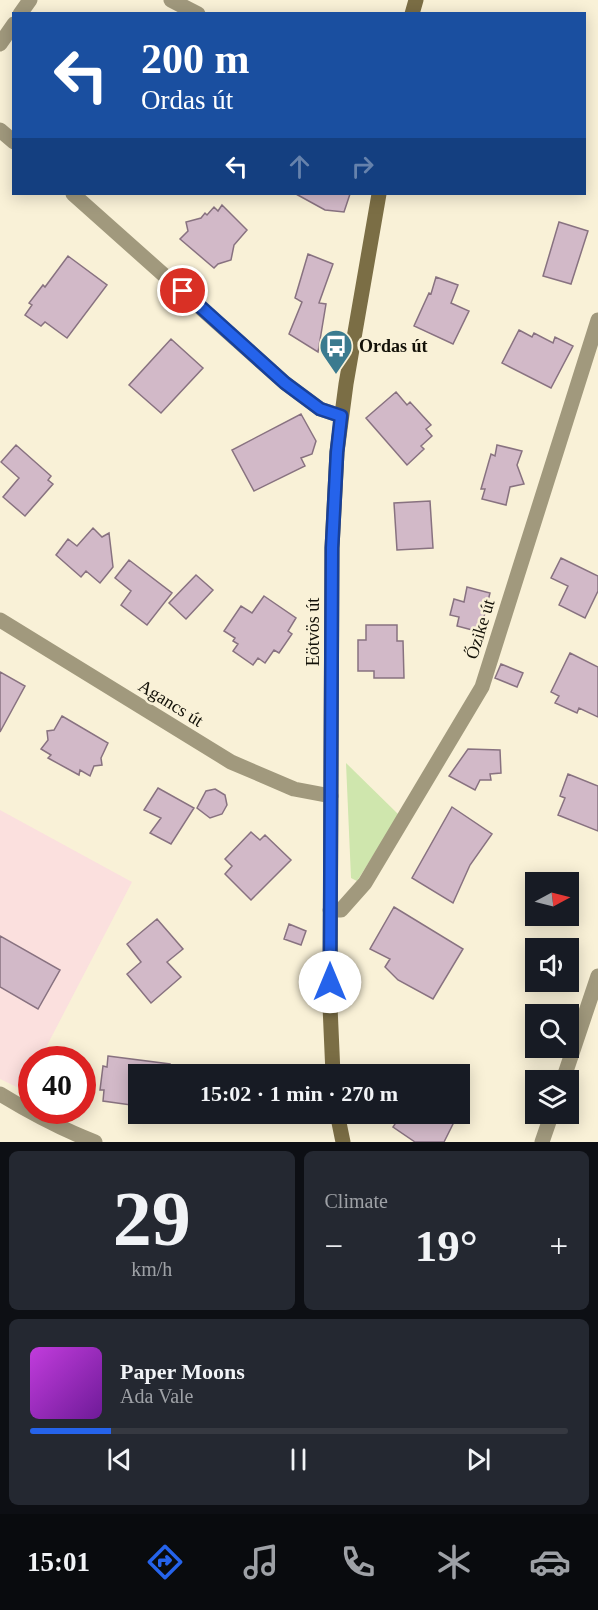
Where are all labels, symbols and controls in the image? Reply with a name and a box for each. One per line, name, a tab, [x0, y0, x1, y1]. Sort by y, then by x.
icon: left	[42, 36, 120, 114]
text: 200 m	[141, 36, 250, 82]
text: Ordas út	[141, 85, 233, 115]
icon: left	[220, 150, 253, 183]
icon: ahead	[283, 150, 316, 183]
icon: right	[346, 150, 379, 183]
pin	[157, 265, 208, 316]
icon: arrive	[166, 274, 199, 307]
bus stop icon: Ordas út	[318, 328, 354, 375]
place label: Ordas út	[359, 336, 428, 356]
street label: Őzike út	[460, 596, 499, 661]
street label: Eötvös út	[303, 598, 323, 666]
street label: Agancs út	[135, 675, 207, 731]
north arrow	[525, 872, 579, 926]
map controls	[525, 872, 579, 1124]
button: sound	[525, 938, 579, 992]
position arrow	[298, 950, 362, 1014]
button: search	[525, 1004, 579, 1058]
speed limit sign: 40	[18, 1046, 96, 1124]
button: layers	[525, 1070, 579, 1124]
text: 15:02 · 1 min · 270 m	[200, 1081, 398, 1106]
text: 29	[113, 1175, 191, 1262]
text: Climate	[325, 1190, 388, 1212]
text: 19°	[415, 1221, 478, 1271]
text: −	[325, 1228, 343, 1264]
text: +	[549, 1228, 568, 1264]
text: km/h	[131, 1258, 172, 1280]
text: Paper Moons	[120, 1359, 245, 1384]
text: Ada Vale	[120, 1385, 194, 1407]
icon: previous	[103, 1443, 136, 1476]
icon: pause	[282, 1443, 315, 1476]
icon: next	[462, 1443, 495, 1476]
icon: directions	[144, 1541, 186, 1583]
icon: music	[240, 1541, 282, 1583]
icon: phone	[337, 1541, 379, 1583]
icon: climate	[433, 1541, 475, 1583]
icon: car	[529, 1541, 571, 1583]
text: 15:01	[27, 1547, 90, 1577]

